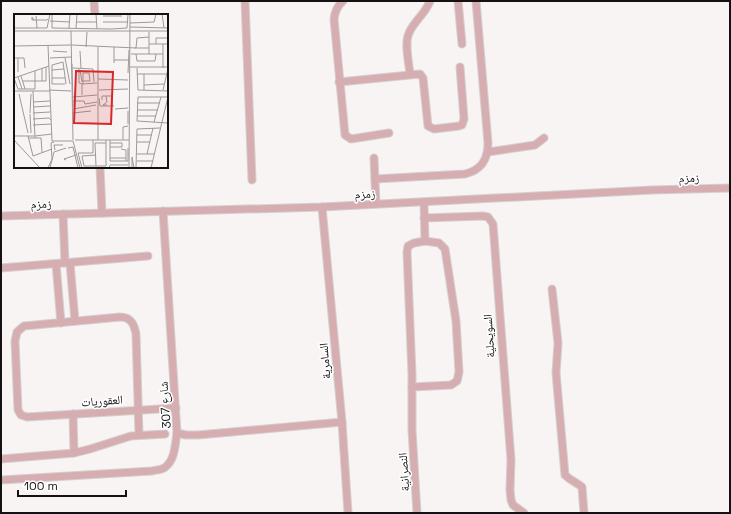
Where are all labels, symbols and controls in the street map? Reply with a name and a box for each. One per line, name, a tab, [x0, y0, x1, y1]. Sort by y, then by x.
inset map	[14, 14, 168, 168]
street label: زمزم	[678, 170, 700, 186]
street label: زمزم	[354, 185, 376, 203]
street label: زمزم	[30, 196, 52, 212]
street label: السويحلية	[479, 313, 499, 358]
street label: السامرية	[315, 342, 335, 380]
street label: شارع 307	[155, 381, 175, 429]
street label: العقوريات	[81, 392, 123, 410]
street label: النصرانية	[395, 452, 413, 492]
scale bar	[18, 472, 126, 498]
text: 100 m	[24, 478, 58, 494]

